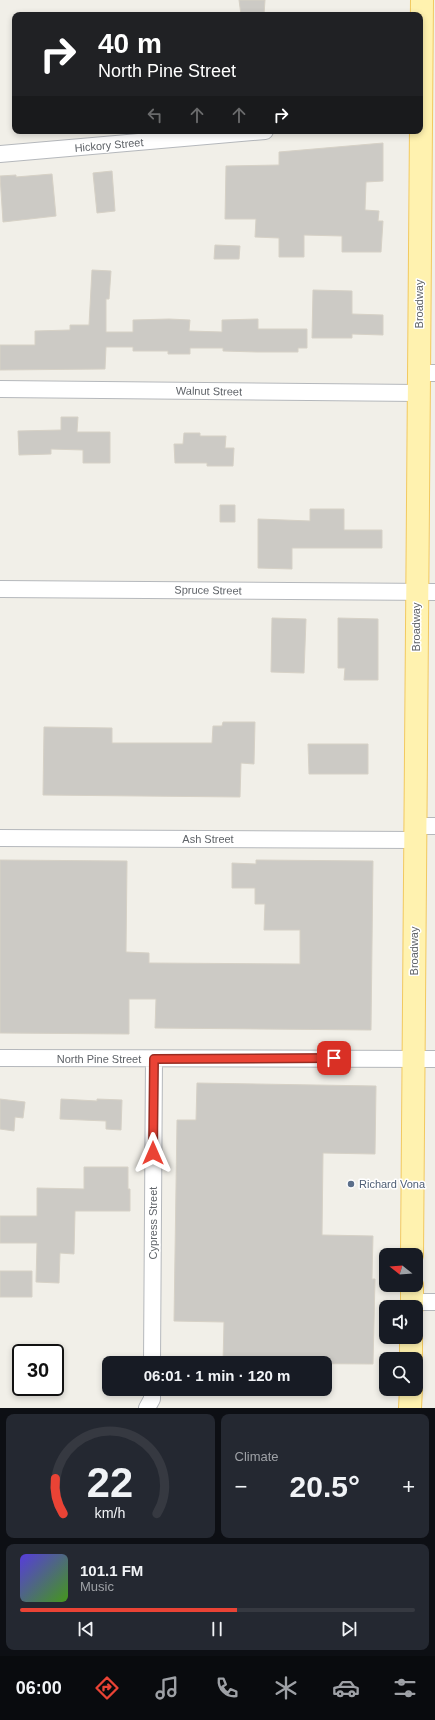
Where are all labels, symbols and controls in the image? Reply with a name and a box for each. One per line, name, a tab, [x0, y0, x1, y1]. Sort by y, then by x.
icon: right	[32, 28, 84, 80]
text: 40 m	[98, 28, 162, 59]
text: North Pine Street	[98, 61, 236, 81]
icon: left	[144, 104, 166, 126]
icon: ahead	[186, 104, 208, 126]
icon: ahead	[228, 104, 250, 126]
icon: right	[270, 104, 292, 126]
street label: Hickory Street	[74, 136, 144, 154]
street label: Broadway	[413, 279, 425, 328]
street label: Walnut Street	[176, 384, 242, 398]
street label: Spruce Street	[174, 583, 242, 597]
street label: Broadway	[410, 602, 422, 651]
street label: Ash Street	[182, 833, 234, 845]
street label: Broadway	[408, 926, 420, 975]
pin	[317, 1041, 351, 1075]
icon: arrive	[323, 1047, 345, 1069]
street label: North Pine Street	[57, 1053, 141, 1065]
position arrow	[132, 1132, 174, 1174]
place label: Richard Vona	[359, 1178, 426, 1190]
marker: Richard Vona	[346, 1179, 356, 1189]
street label: Cypress Street	[147, 1187, 159, 1259]
north arrow	[379, 1248, 423, 1292]
map controls	[379, 1248, 423, 1396]
button: sound	[379, 1300, 423, 1344]
speed limit sign: 30	[12, 1344, 64, 1396]
button: search	[379, 1352, 423, 1396]
text: 06:01 · 1 min · 120 m	[144, 1367, 290, 1384]
text: Climate	[235, 1449, 279, 1464]
text: 22	[87, 1459, 133, 1506]
text: 20.5°	[290, 1470, 360, 1503]
text: −	[235, 1474, 247, 1499]
text: +	[402, 1474, 415, 1499]
text: km/h	[95, 1505, 126, 1521]
text: 101.1 FM	[80, 1562, 143, 1579]
text: Music	[80, 1579, 114, 1594]
icon: previous	[75, 1618, 97, 1640]
icon: pause	[206, 1618, 228, 1640]
icon: next	[338, 1618, 360, 1640]
icon: directions	[93, 1674, 121, 1702]
icon: music	[153, 1674, 181, 1702]
icon: phone	[213, 1674, 241, 1702]
icon: climate	[272, 1674, 300, 1702]
icon: car	[332, 1674, 360, 1702]
icon: filters	[391, 1674, 419, 1702]
text: 06:00	[16, 1678, 62, 1698]

